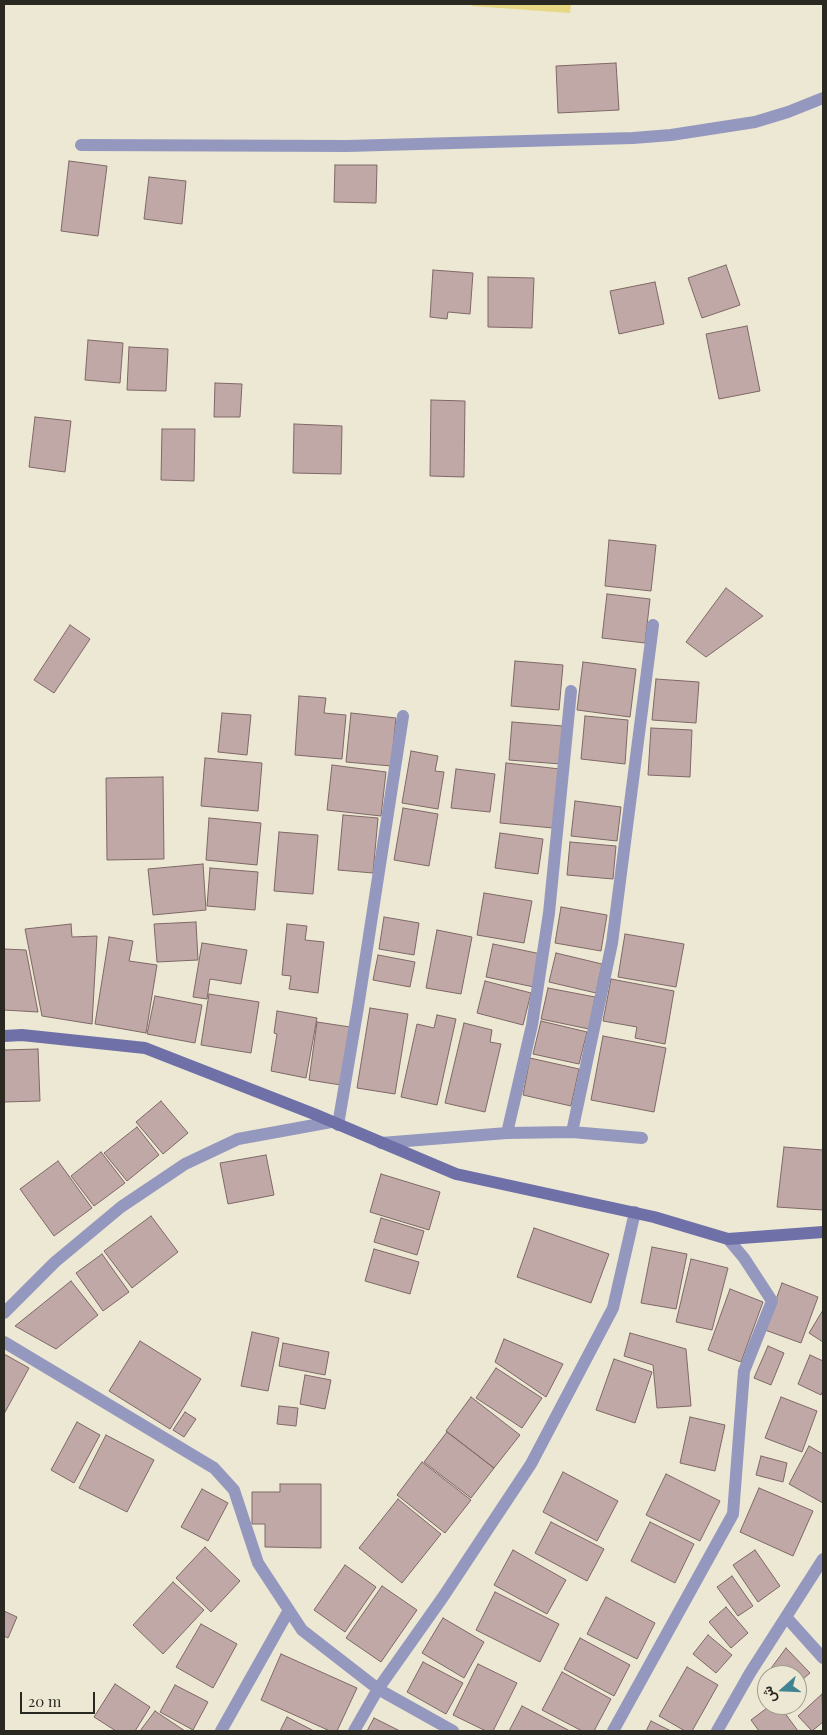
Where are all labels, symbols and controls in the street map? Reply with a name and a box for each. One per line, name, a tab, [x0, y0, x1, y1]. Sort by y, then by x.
north arrow	[757, 1665, 807, 1715]
scale bar	[22, 1682, 98, 1714]
text: ش	[757, 1684, 780, 1706]
text: 20 m	[28, 1691, 61, 1711]

